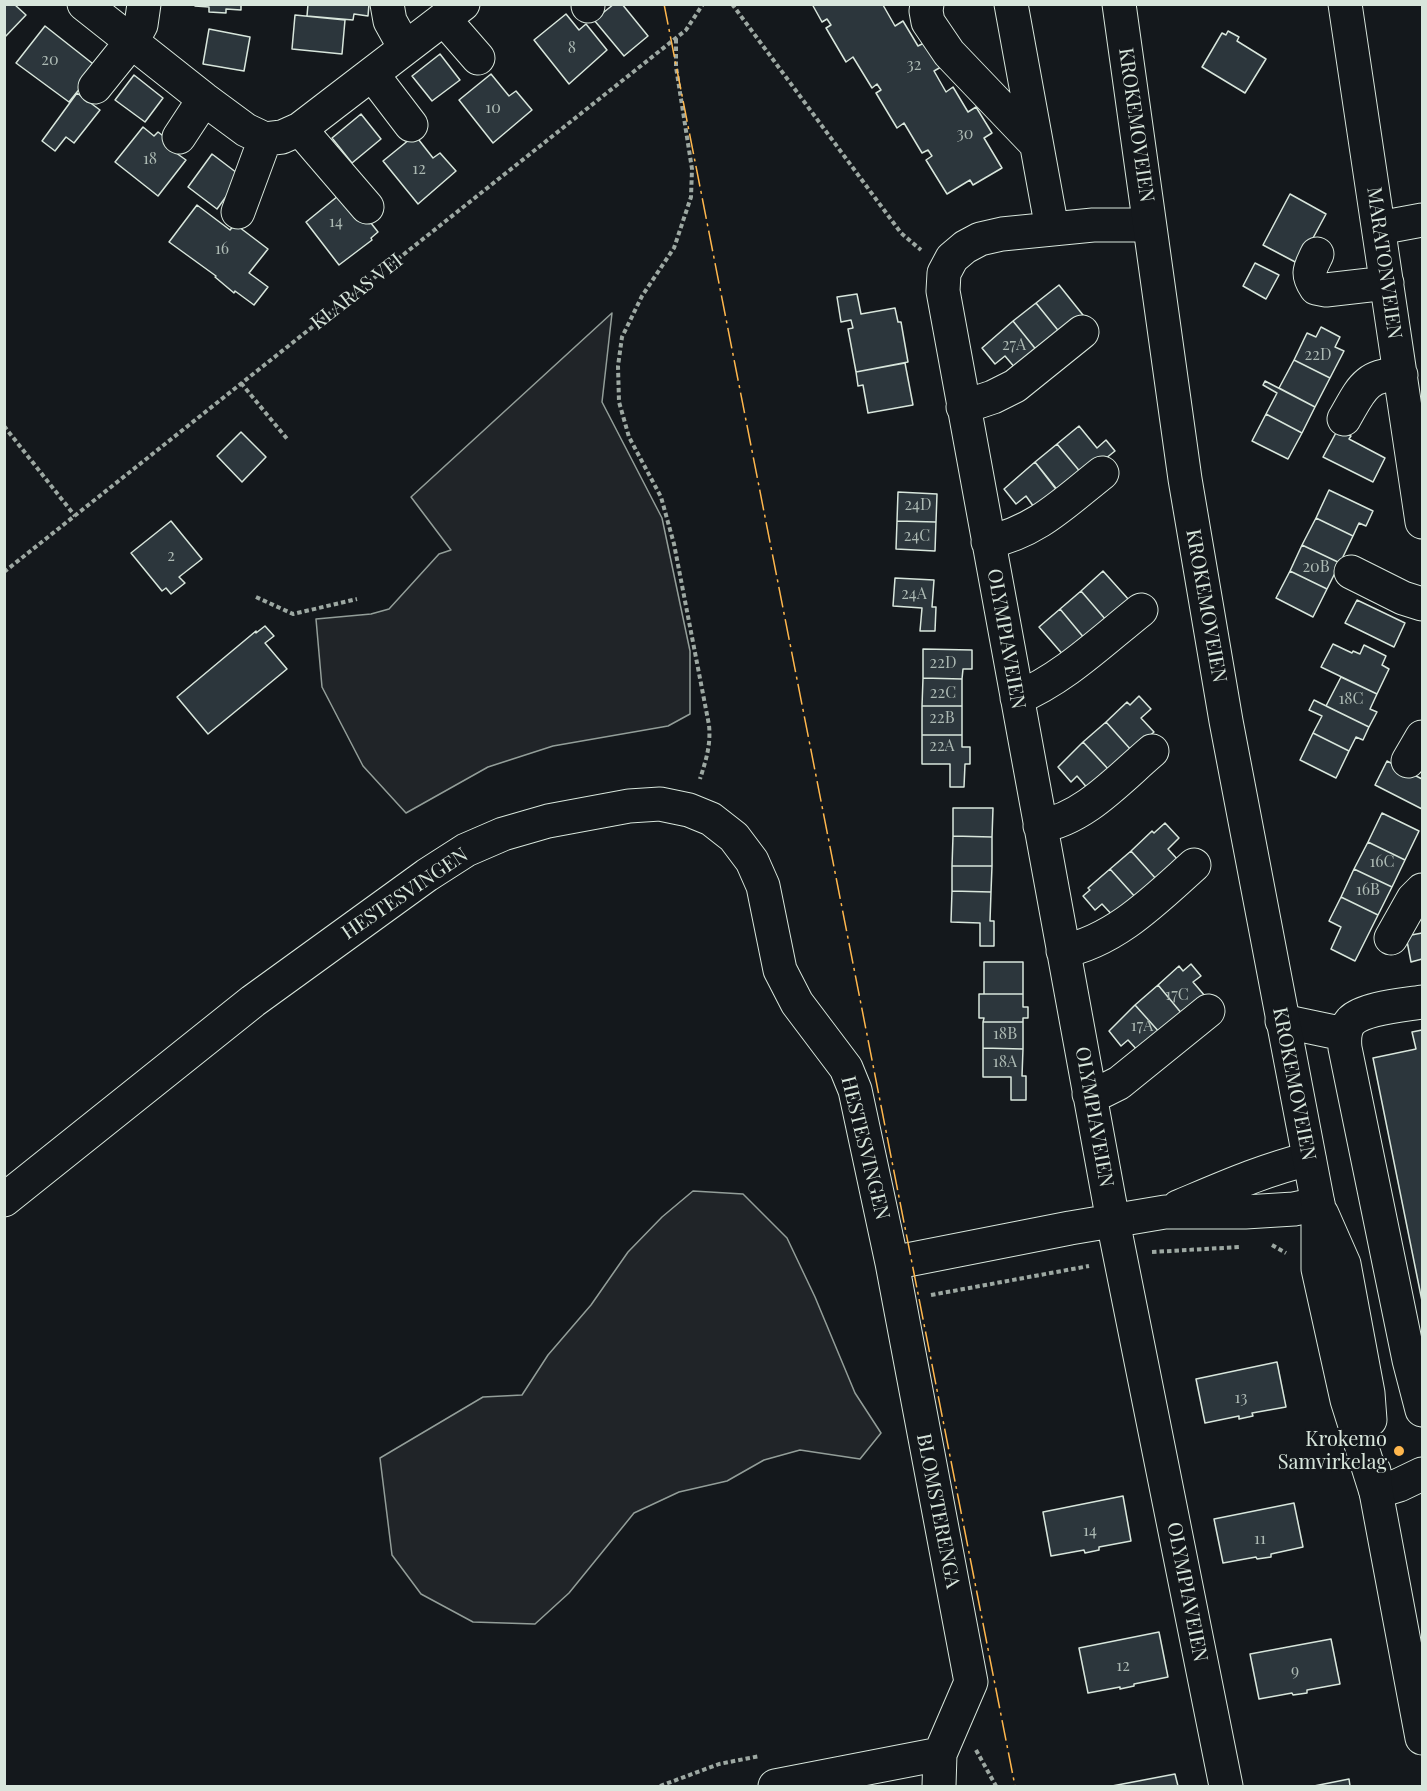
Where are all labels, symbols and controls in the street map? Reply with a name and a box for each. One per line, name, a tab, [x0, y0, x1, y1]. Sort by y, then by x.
house number: 8	[568, 38, 576, 58]
street label: KROKEMOVEIEN	[1113, 46, 1159, 204]
house number: 20	[41, 50, 59, 70]
house number: 32	[907, 55, 921, 75]
house number: 10	[485, 98, 501, 118]
house number: 30	[957, 124, 973, 144]
house number: 18	[143, 149, 157, 169]
house number: 12	[412, 159, 426, 179]
street label: MARATONVEIEN	[1361, 185, 1407, 341]
house number: 14	[329, 212, 343, 232]
house number: 16	[215, 239, 229, 259]
street label: KLARAS VEI	[306, 249, 408, 335]
house number: 27A	[1002, 335, 1026, 355]
house number: 22D	[1305, 345, 1331, 365]
house number: 24D	[904, 495, 932, 515]
house number: 24C	[904, 526, 930, 546]
street label: KROKEMOVEIEN	[1181, 527, 1231, 685]
house number: 2	[167, 546, 175, 566]
house number: 20B	[1302, 557, 1330, 577]
street label: OLYMPIAVEIEN	[982, 567, 1030, 711]
house number: 24A	[901, 584, 927, 604]
house number: 22D	[930, 653, 956, 673]
house number: 22C	[930, 683, 956, 703]
house number: 18C	[1338, 689, 1364, 709]
house number: 22B	[929, 708, 955, 728]
house number: 22A	[929, 736, 955, 756]
street label: HESTESVINGEN	[337, 843, 473, 945]
house number: 16C	[1369, 852, 1395, 872]
house number: 16B	[1356, 880, 1380, 900]
house number: 17C	[1165, 985, 1189, 1005]
street label: KROKEMOVEIEN	[1267, 1005, 1321, 1163]
house number: 17A	[1131, 1016, 1153, 1036]
house number: 18B	[993, 1024, 1017, 1044]
street label: OLYMPIAVEIEN	[1070, 1045, 1118, 1189]
house number: 18A	[993, 1052, 1017, 1072]
street label: HESTESVINGEN	[836, 1074, 894, 1222]
house number: 13	[1235, 1388, 1247, 1408]
place label: Krokemo Samvirkelag	[1278, 1428, 1387, 1475]
street label: BLOMSTERENGA	[911, 1431, 965, 1591]
marker: Krokemo Samvirkelag	[1392, 1444, 1406, 1458]
street label: OLYMPIAVEIEN	[1162, 1520, 1212, 1664]
house number: 14	[1083, 1521, 1097, 1541]
house number: 11	[1254, 1529, 1266, 1549]
house number: 12	[1116, 1656, 1130, 1676]
house number: 9	[1291, 1661, 1299, 1681]

